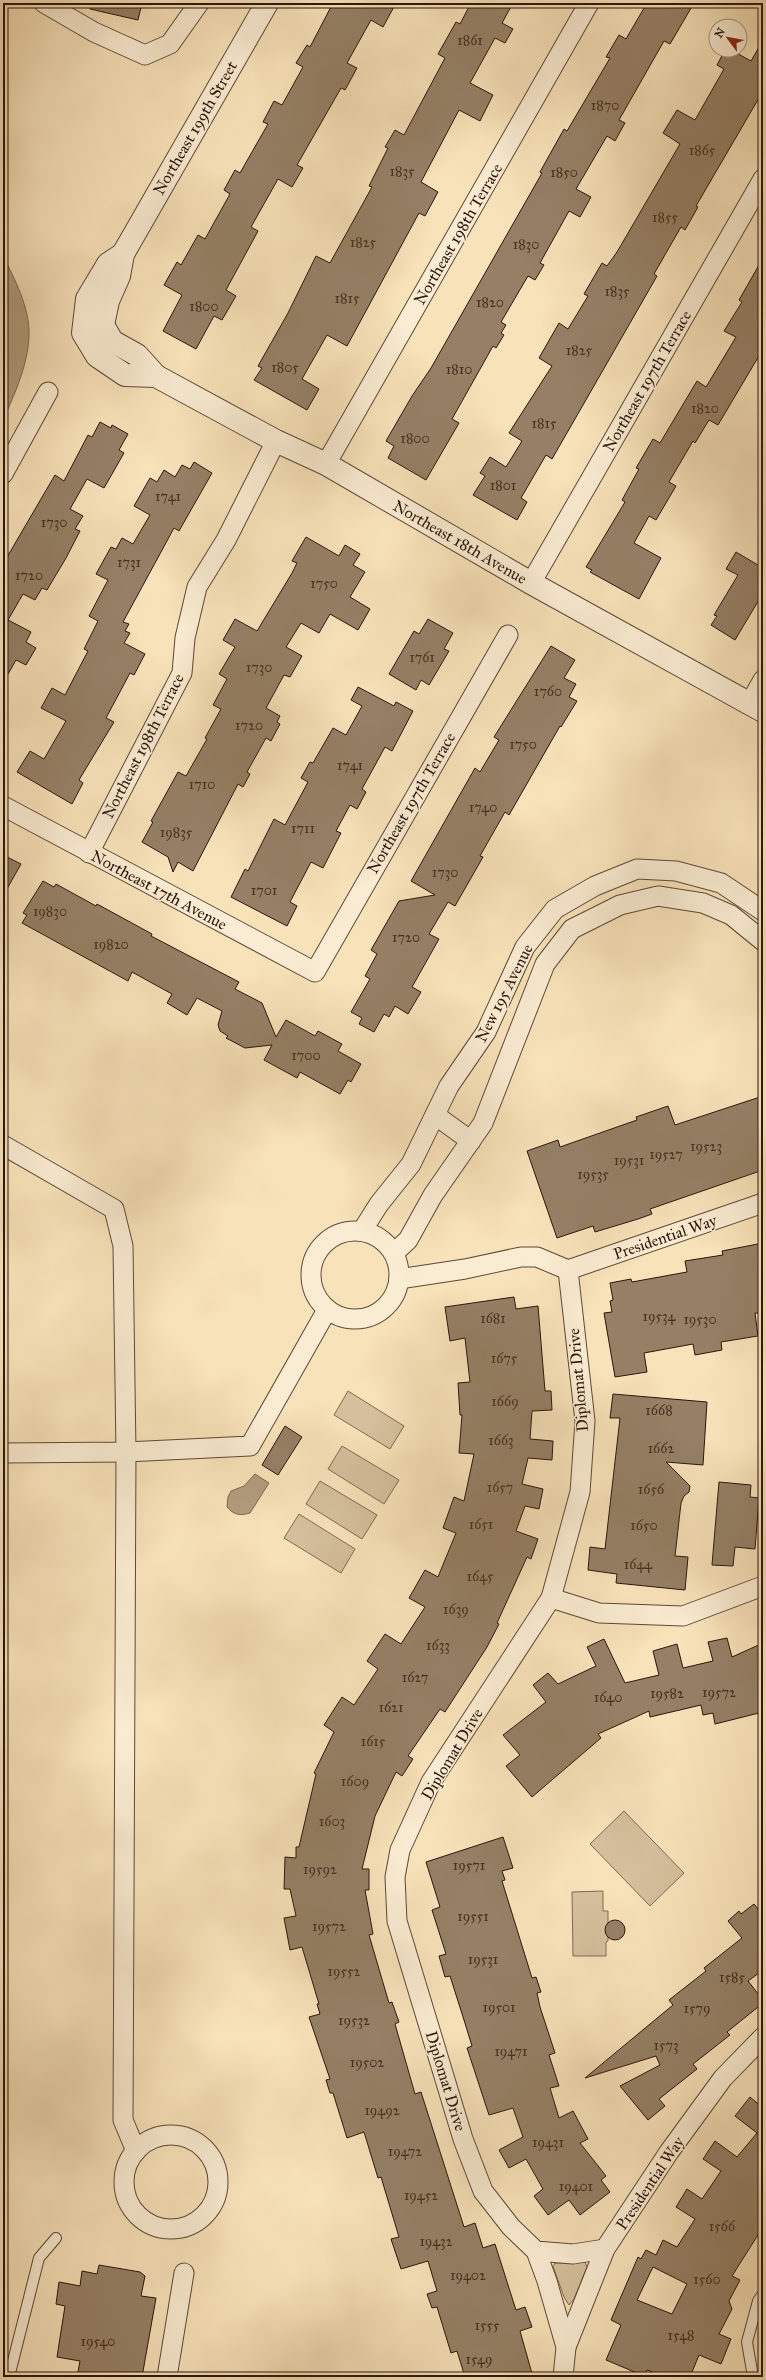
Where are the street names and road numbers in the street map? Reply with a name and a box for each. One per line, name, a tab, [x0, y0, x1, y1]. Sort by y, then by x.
street label: Northeast 199th Street	[149, 57, 241, 198]
street label: Northeast 198th Terrace	[410, 160, 506, 308]
street label: Northeast 197th Terrace	[599, 307, 695, 455]
street label: Northeast 18th Avenue	[390, 496, 530, 588]
street label: Northeast 198th Terrace	[98, 670, 188, 822]
street label: Northeast 197th Terrace	[363, 729, 459, 877]
street label: Northeast 17th Avenue	[88, 846, 231, 934]
street label: New 195 Avenue	[471, 940, 537, 1045]
street label: Presidential Way	[611, 1210, 720, 1264]
street label: Diplomat Drive	[564, 1327, 592, 1432]
street label: Diplomat Drive	[417, 1704, 487, 1803]
street label: Diplomat Drive	[422, 2029, 470, 2134]
street label: Presidential Way	[612, 2132, 688, 2233]

